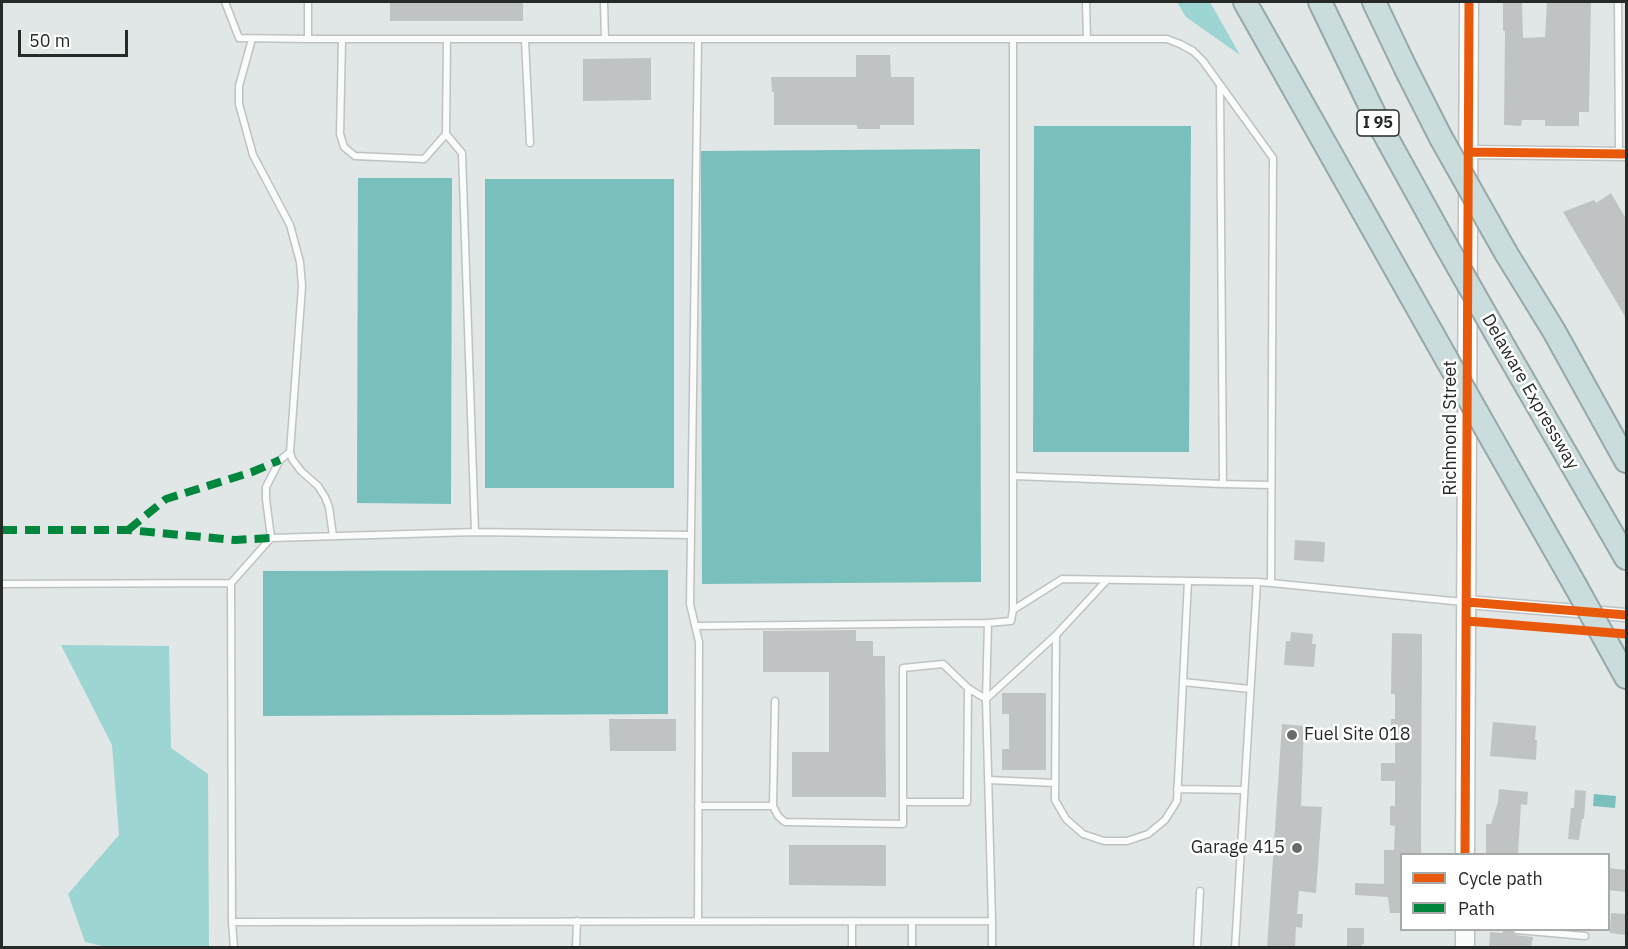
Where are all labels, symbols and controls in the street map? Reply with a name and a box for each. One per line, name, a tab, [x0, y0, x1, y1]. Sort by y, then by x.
scale bar	[21, 18, 130, 56]
text: 50 m	[29, 29, 71, 52]
road number: I 95	[1357, 110, 1399, 136]
street label: Delaware Expressway	[1477, 310, 1583, 474]
street label: Richmond Street	[1440, 360, 1462, 496]
place label: Fuel Site 018	[1304, 724, 1411, 746]
marker: Fuel Site 018	[1285, 728, 1299, 742]
place label: Garage 415	[1191, 837, 1285, 859]
marker: Garage 415	[1290, 841, 1304, 855]
legend	[1400, 853, 1610, 931]
text: Cycle path	[1458, 867, 1543, 890]
text: Path	[1458, 897, 1495, 920]

